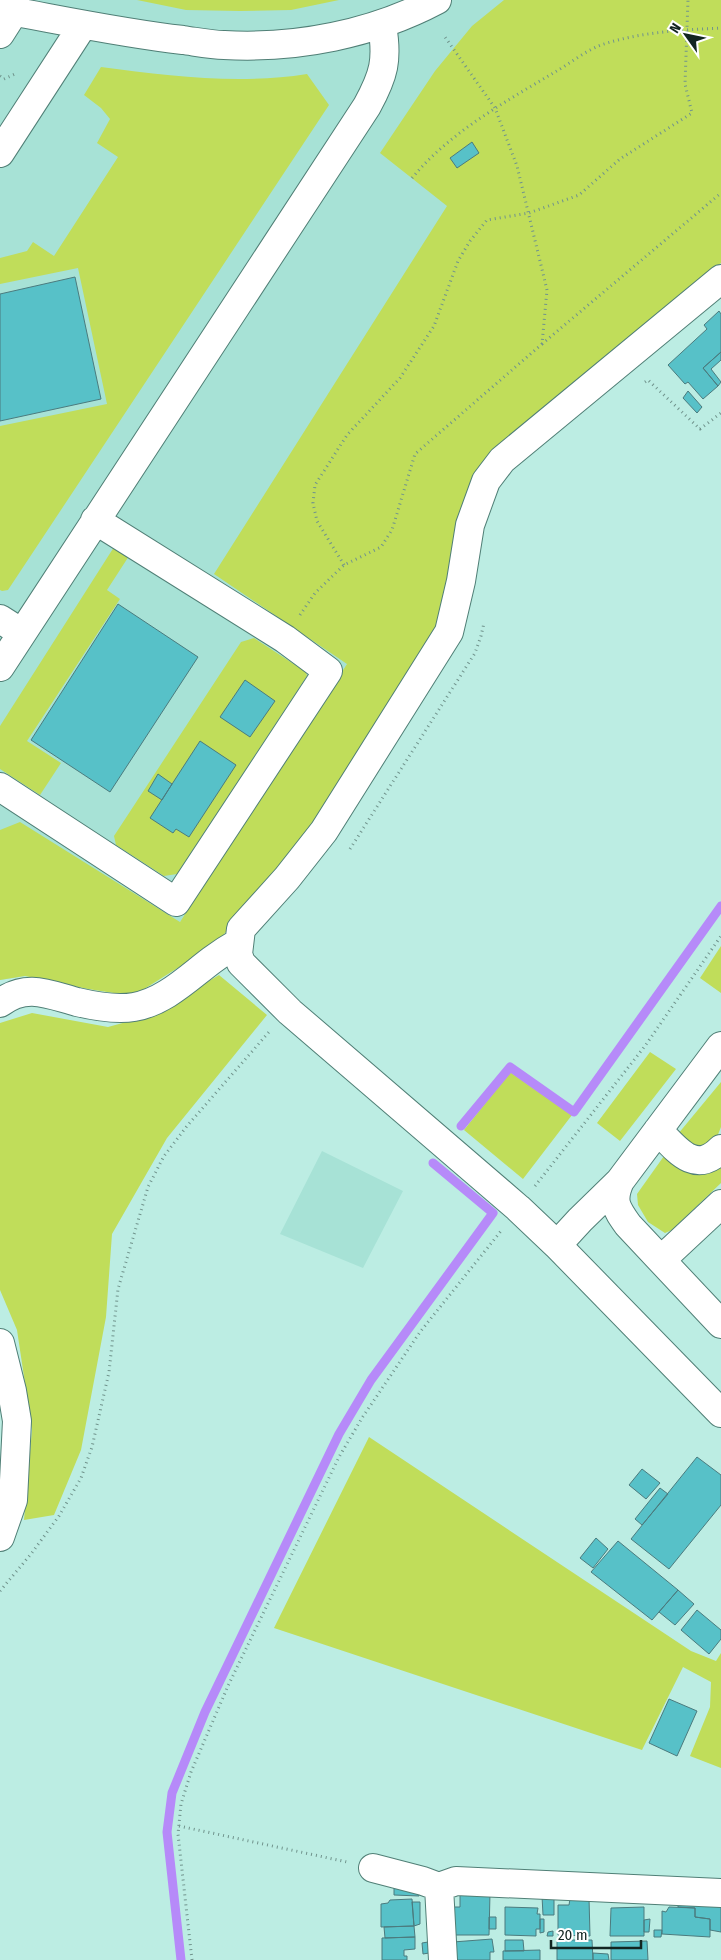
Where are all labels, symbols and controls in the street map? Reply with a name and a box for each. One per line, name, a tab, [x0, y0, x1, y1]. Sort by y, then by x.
north arrow	[661, 10, 711, 60]
text: N	[666, 20, 685, 36]
scale bar	[551, 1918, 641, 1950]
text: 20 m	[558, 1926, 588, 1944]

